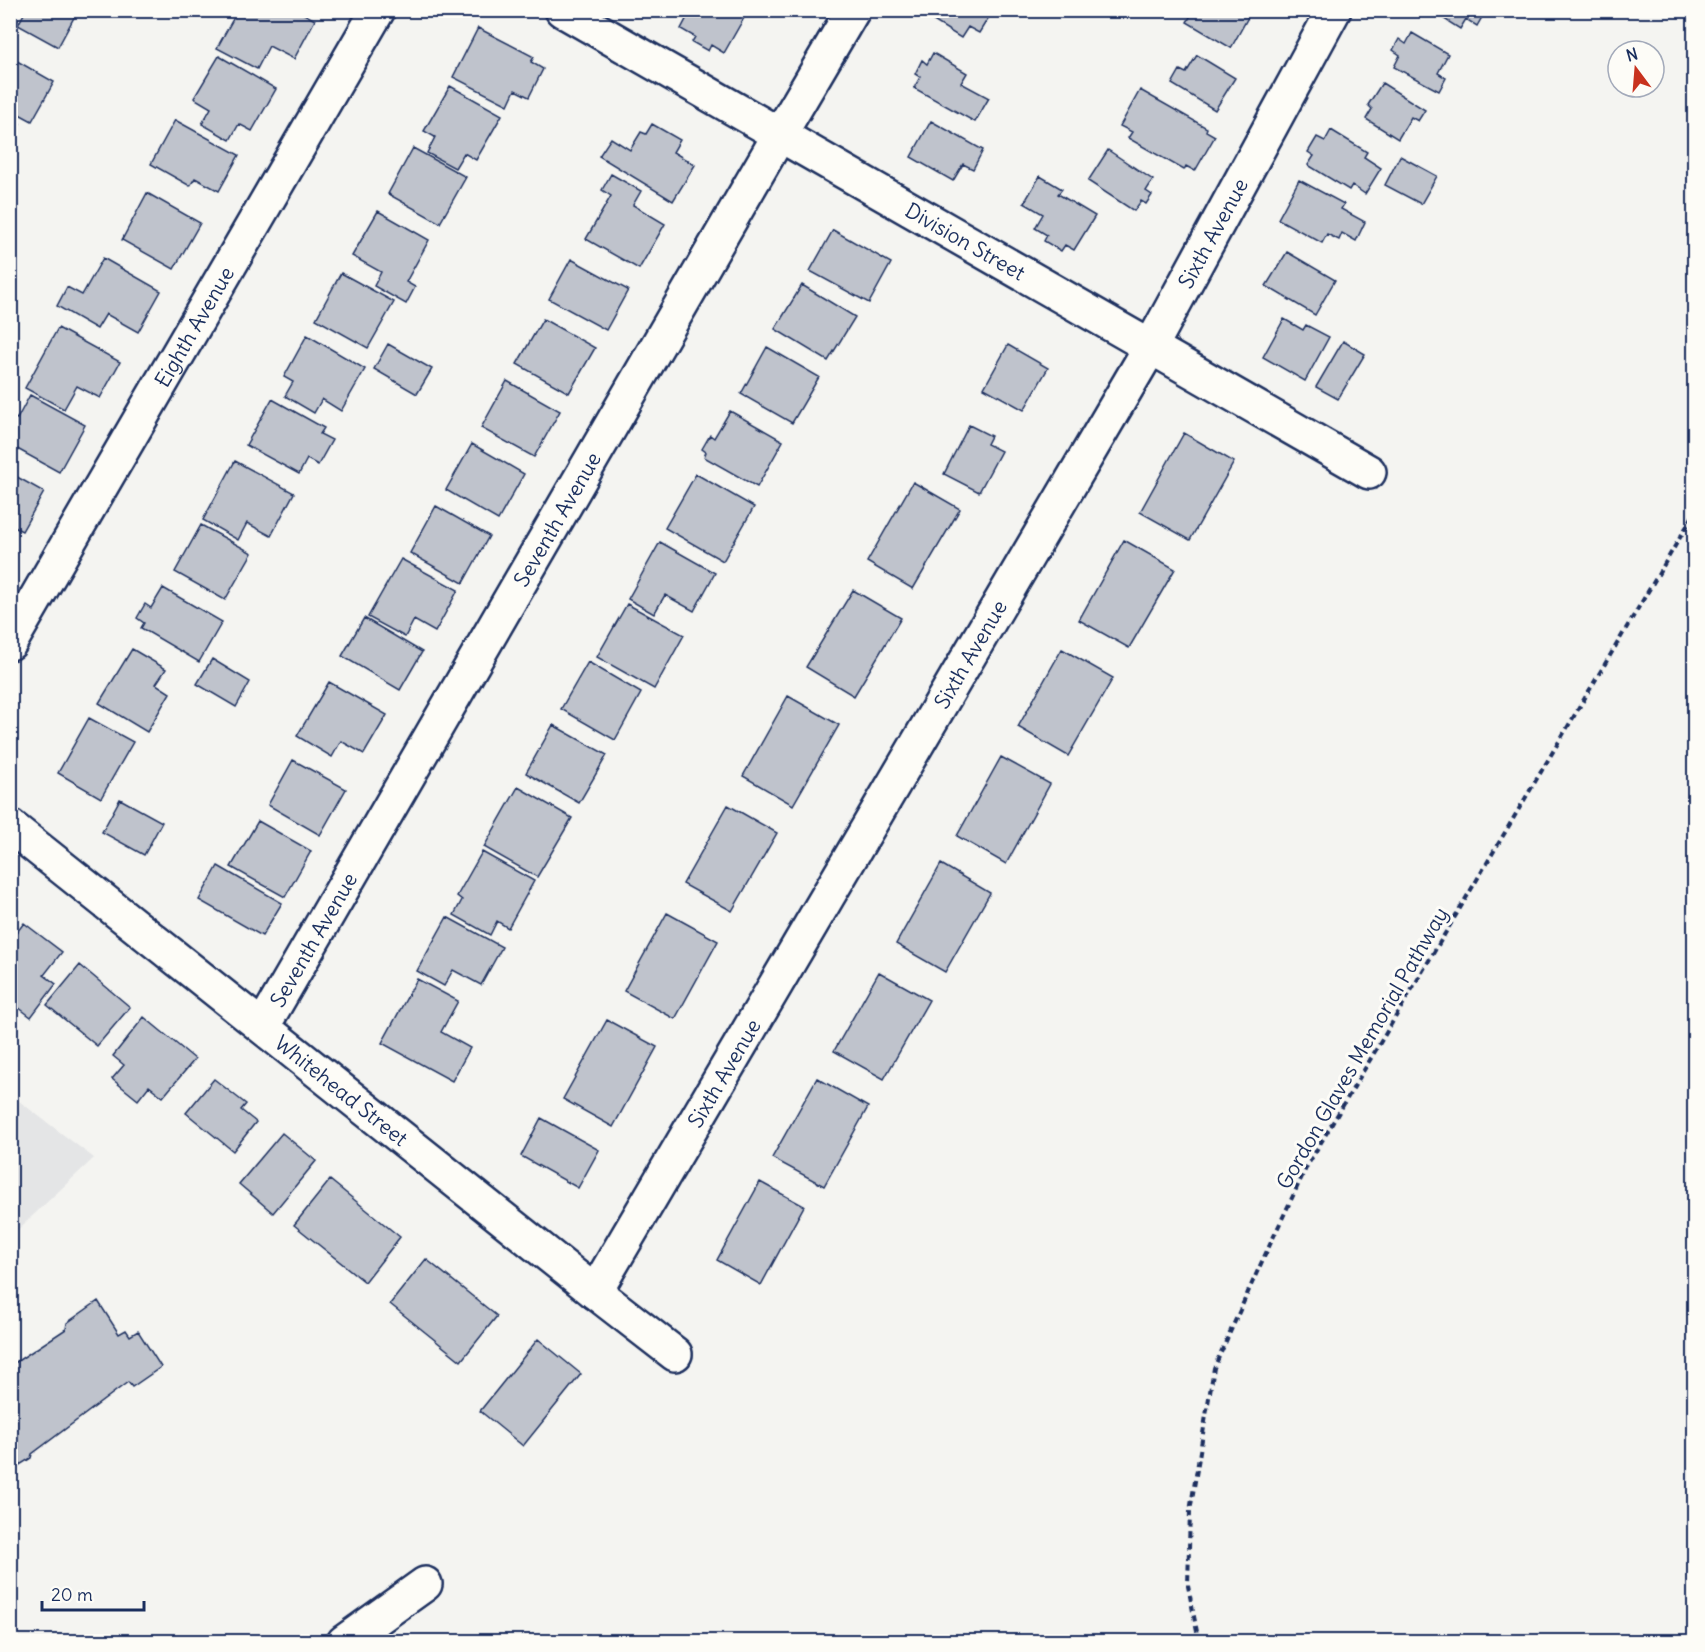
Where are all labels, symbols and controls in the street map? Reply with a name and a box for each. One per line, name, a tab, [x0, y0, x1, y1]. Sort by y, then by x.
north arrow	[1606, 39, 1666, 99]
text: N	[1624, 43, 1640, 66]
street label: Sixth Avenue	[1172, 173, 1253, 293]
street label: Division Street	[901, 196, 1030, 286]
street label: Eighth Avenue	[148, 261, 240, 392]
street label: Seventh Avenue	[507, 447, 606, 591]
street label: Sixth Avenue	[928, 595, 1012, 713]
street label: Seventh Avenue	[264, 867, 363, 1012]
street label: Gordon Glaves Memorial Pathway	[1270, 902, 1454, 1194]
street label: Sixth Avenue	[681, 1014, 766, 1132]
street label: Whitehead Street	[270, 1029, 414, 1152]
scale bar	[42, 1574, 144, 1612]
text: 20 m	[51, 1583, 93, 1606]

